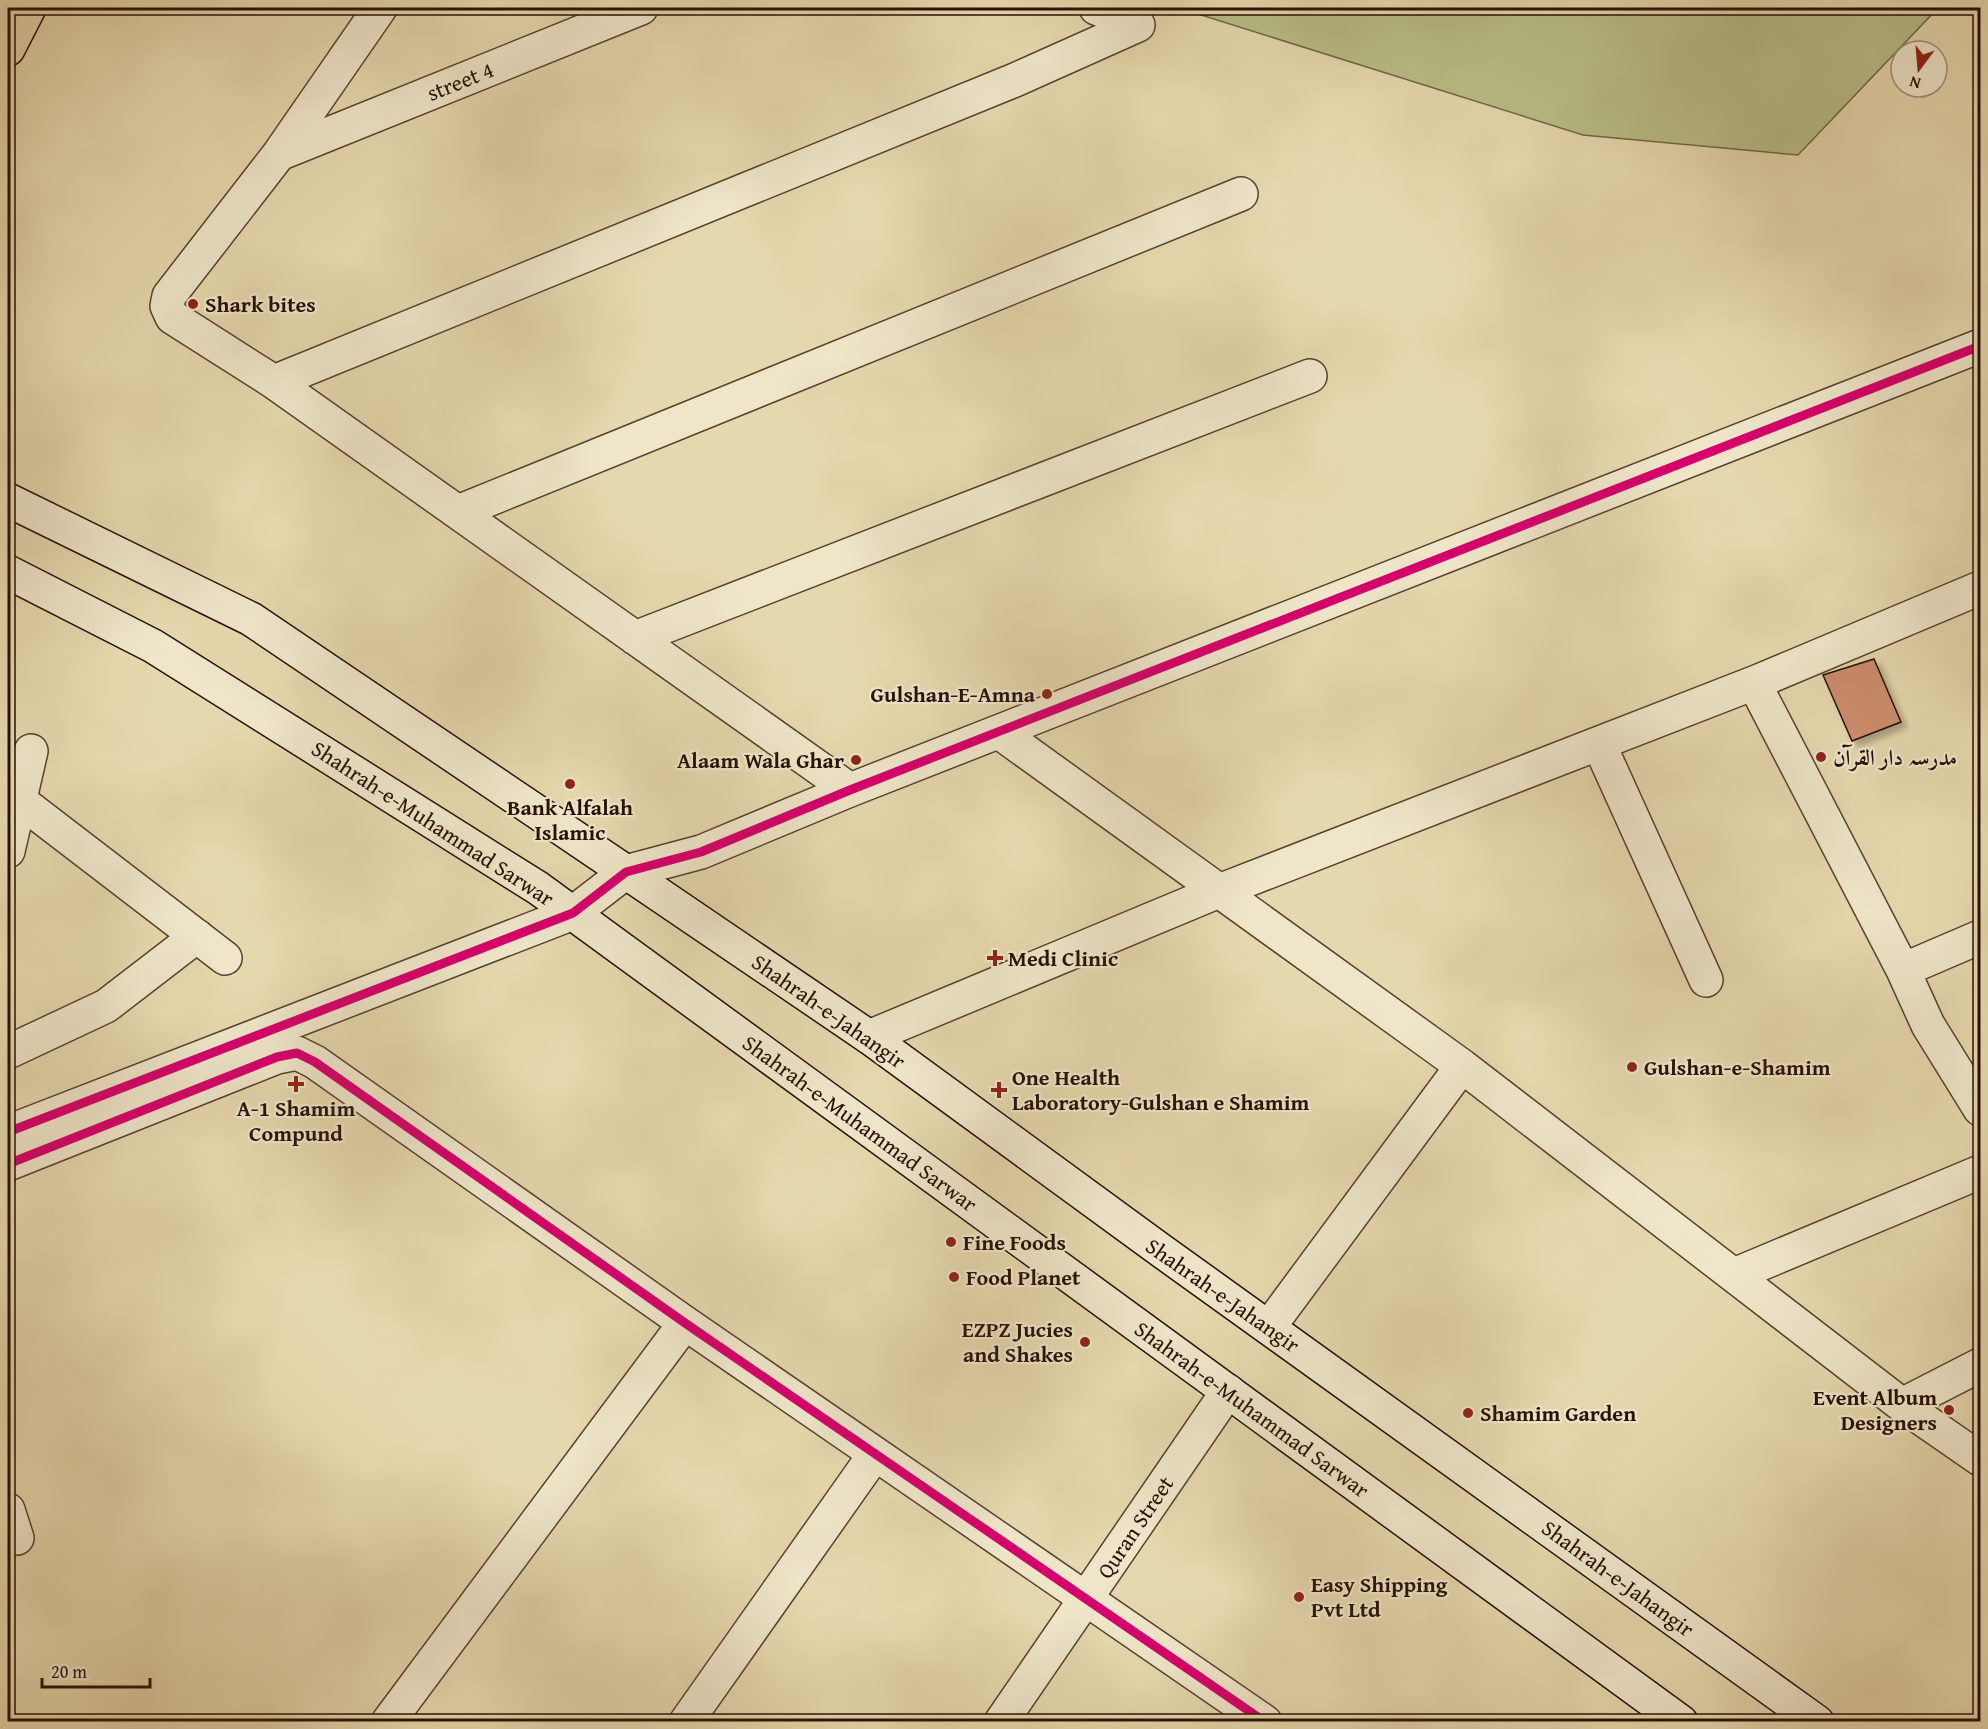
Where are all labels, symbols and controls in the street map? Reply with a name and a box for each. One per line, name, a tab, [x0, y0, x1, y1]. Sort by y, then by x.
north arrow	[1889, 39, 1949, 99]
street label: street 4	[422, 53, 498, 109]
text: N	[1906, 70, 1923, 96]
place label: Shark bites	[205, 288, 316, 320]
marker: Shark bites	[186, 297, 200, 311]
place label: Gulshan-E-Amna	[871, 678, 1036, 710]
marker: Gulshan-E-Amna	[1040, 687, 1054, 701]
street label: Shahrah-e-Muhammad Sarwar	[305, 732, 561, 914]
place label: مدرسہ دار القرآن	[1833, 741, 1957, 773]
place label: Alaam Wala Ghar	[677, 744, 844, 776]
marker: مدرسہ دار القرآن	[1814, 750, 1828, 764]
marker: Alaam Wala Ghar	[849, 753, 863, 767]
marker: Bank Alfalah Islamic	[563, 777, 577, 791]
place label: Bank Alfalah Islamic	[507, 791, 633, 848]
place label: Medi Clinic	[1008, 942, 1118, 974]
street label: Shahrah-e-Jahangir	[745, 946, 913, 1076]
marker: Medi Clinic	[986, 949, 1004, 967]
street label: Shahrah-e-Muhammad Sarwar	[736, 1027, 984, 1219]
place label: Gulshan-e-Shamim	[1644, 1051, 1831, 1083]
marker: Gulshan-e-Shamim	[1625, 1060, 1639, 1074]
place label: One Health Laboratory-Gulshan e Shamim	[1012, 1061, 1310, 1118]
marker: A-1 Shamim Compund	[287, 1075, 305, 1093]
marker: One Health Laboratory-Gulshan e Shamim	[990, 1081, 1008, 1099]
place label: A-1 Shamim Compund	[237, 1092, 355, 1149]
place label: Fine Foods	[963, 1226, 1066, 1258]
street label: Shahrah-e-Jahangir	[1139, 1230, 1307, 1360]
marker: Fine Foods	[944, 1235, 958, 1249]
place label: Food Planet	[966, 1261, 1081, 1293]
marker: Food Planet	[947, 1270, 961, 1284]
place label: EZPZ Jucies and Shakes	[962, 1313, 1073, 1370]
street label: Shahrah-e-Muhammad Sarwar	[1128, 1313, 1376, 1505]
marker: EZPZ Jucies and Shakes	[1078, 1335, 1092, 1349]
place label: Event Album Designers	[1813, 1381, 1937, 1438]
place label: Shamim Garden	[1480, 1397, 1636, 1429]
marker: Event Album Designers	[1942, 1403, 1956, 1417]
marker: Shamim Garden	[1461, 1406, 1475, 1420]
street label: Quran Street	[1089, 1469, 1181, 1585]
street label: Shahrah-e-Jahangir	[1535, 1512, 1701, 1644]
place label: Easy Shipping Pvt Ltd	[1311, 1568, 1448, 1625]
marker: Easy Shipping Pvt Ltd	[1292, 1590, 1306, 1604]
scale bar	[42, 1651, 150, 1689]
text: 20 m	[51, 1658, 87, 1685]

